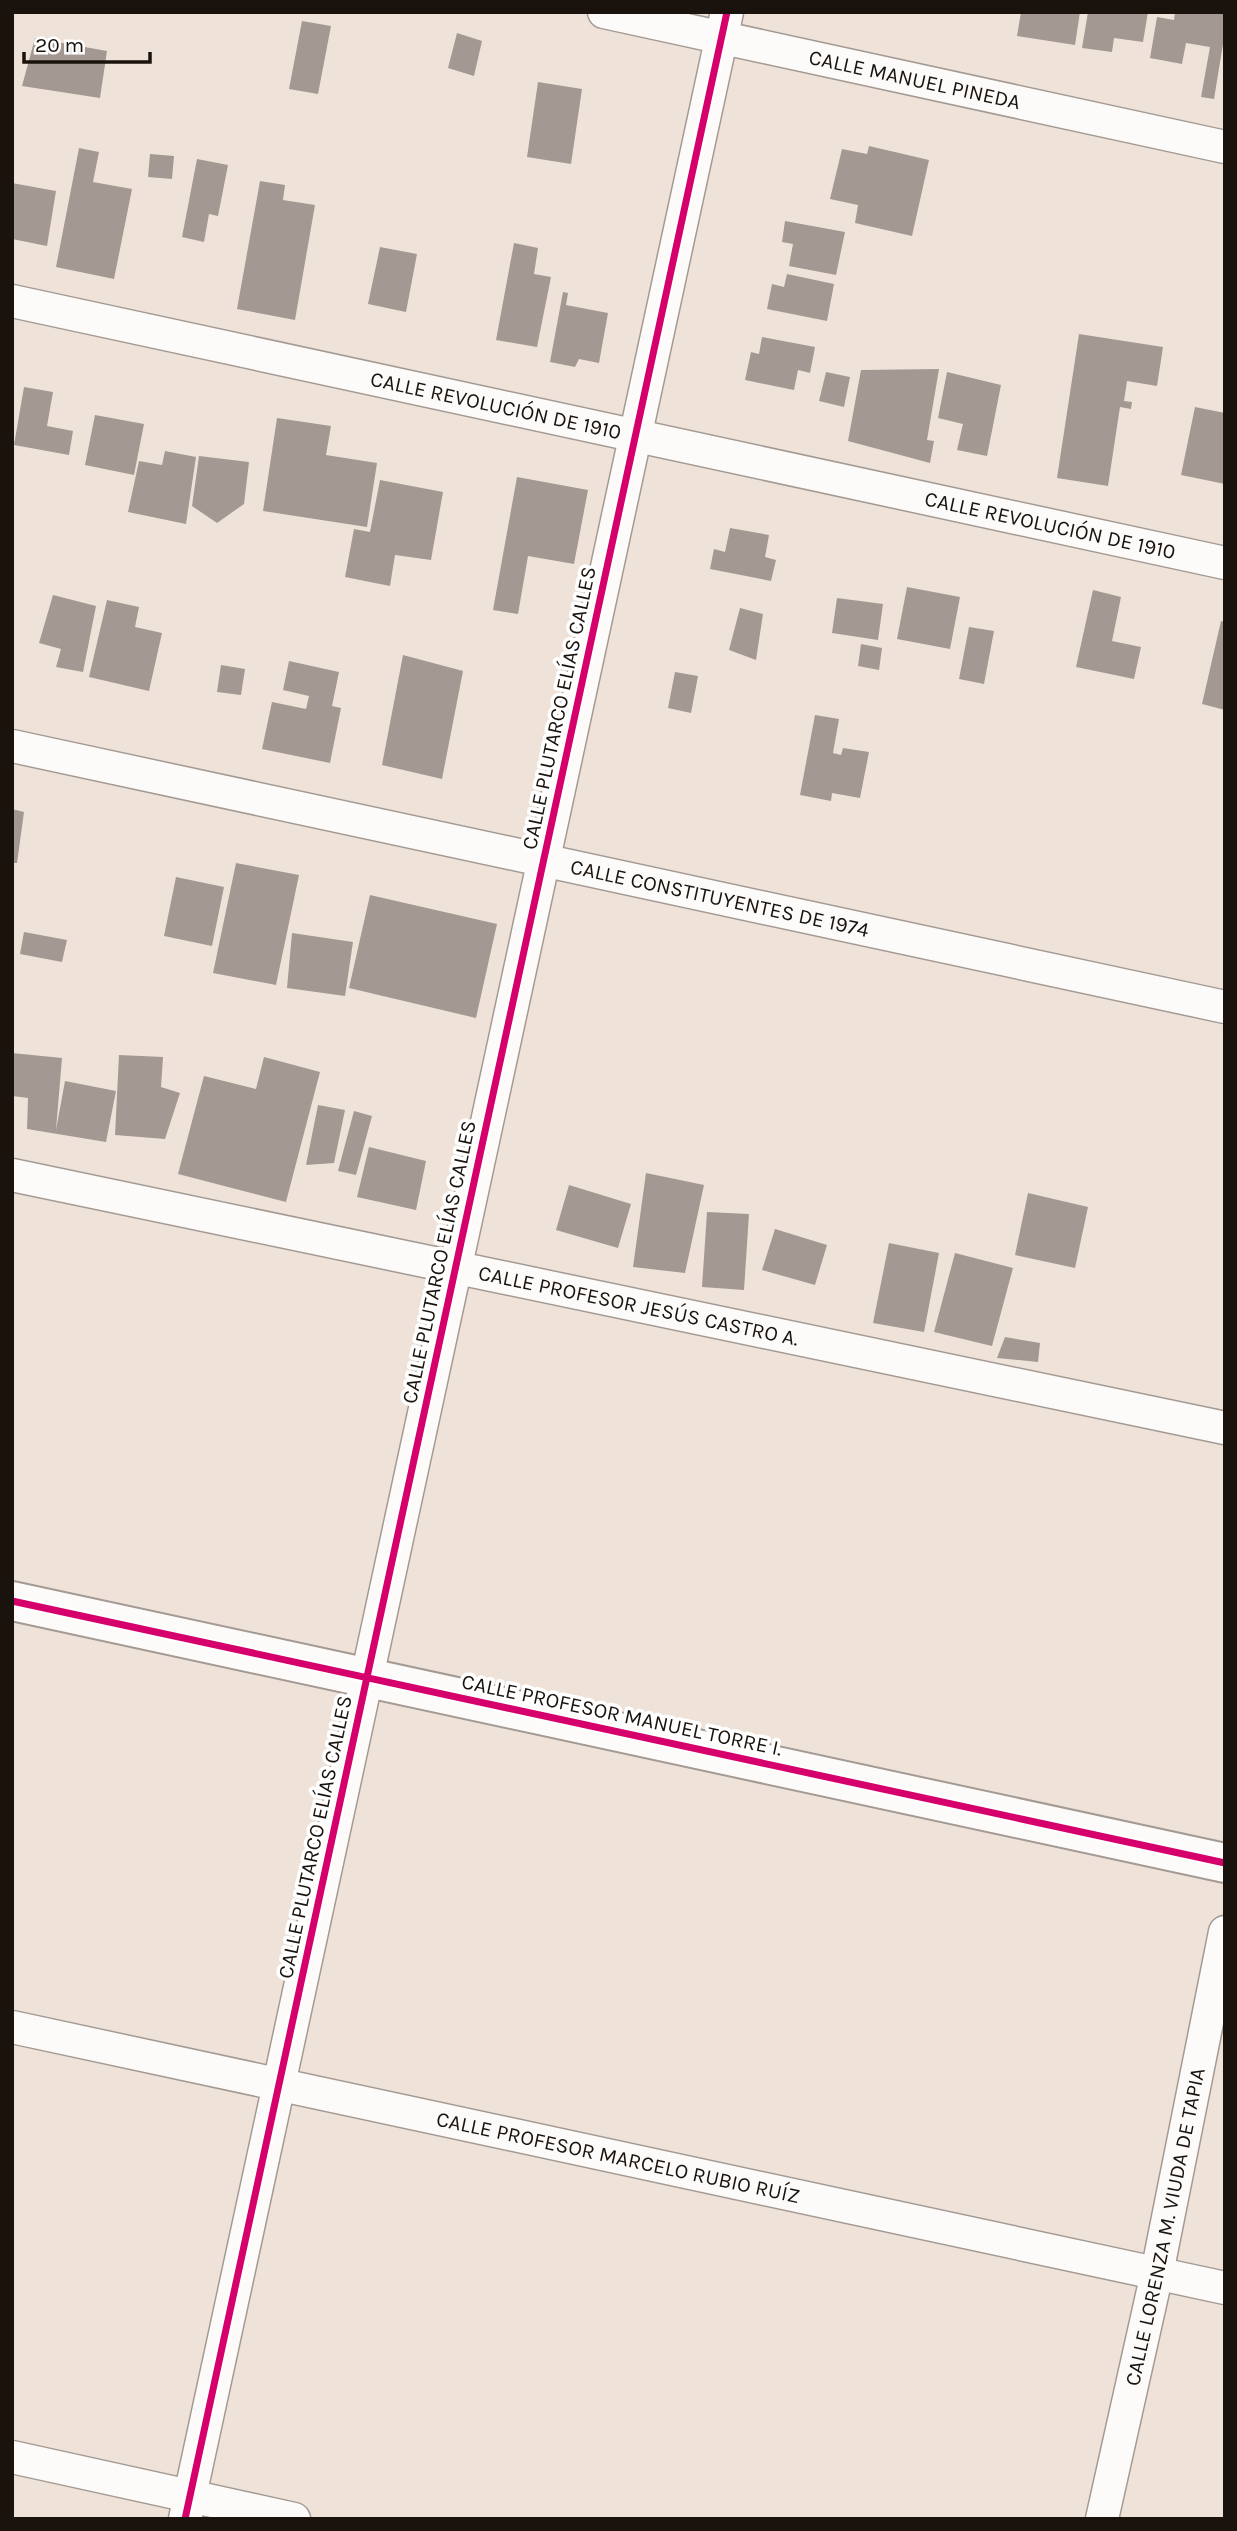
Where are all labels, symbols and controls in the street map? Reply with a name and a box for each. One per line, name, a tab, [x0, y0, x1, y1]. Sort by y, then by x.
scale bar	[24, 21, 150, 65]
text: 20 m	[35, 33, 84, 57]
street label: CALLE MANUEL PINEDA	[807, 45, 1023, 114]
street label: CALLE REVOLUCIÓN DE 1910	[368, 367, 623, 444]
street label: CALLE REVOLUCIÓN DE 1910	[922, 486, 1178, 564]
street label: CALLE PLUTARCO ELÍAS CALLES	[517, 564, 601, 852]
street label: CALLE CONSTITUYENTES DE 1974	[568, 855, 872, 942]
street label: CALLE PLUTARCO ELÍAS CALLES	[397, 1118, 481, 1406]
street label: CALLE PROFESOR JESÚS CASTRO A.	[476, 1261, 801, 1351]
street label: CALLE PROFESOR MANUEL TORRE I.	[460, 1669, 785, 1761]
street label: CALLE PLUTARCO ELÍAS CALLES	[273, 1693, 357, 1981]
street label: CALLE LORENZA M. VIUDA DE TAPIA	[1120, 2066, 1210, 2388]
street label: CALLE PROFESOR MARCELO RUBIO RUÍZ	[434, 2107, 802, 2208]

